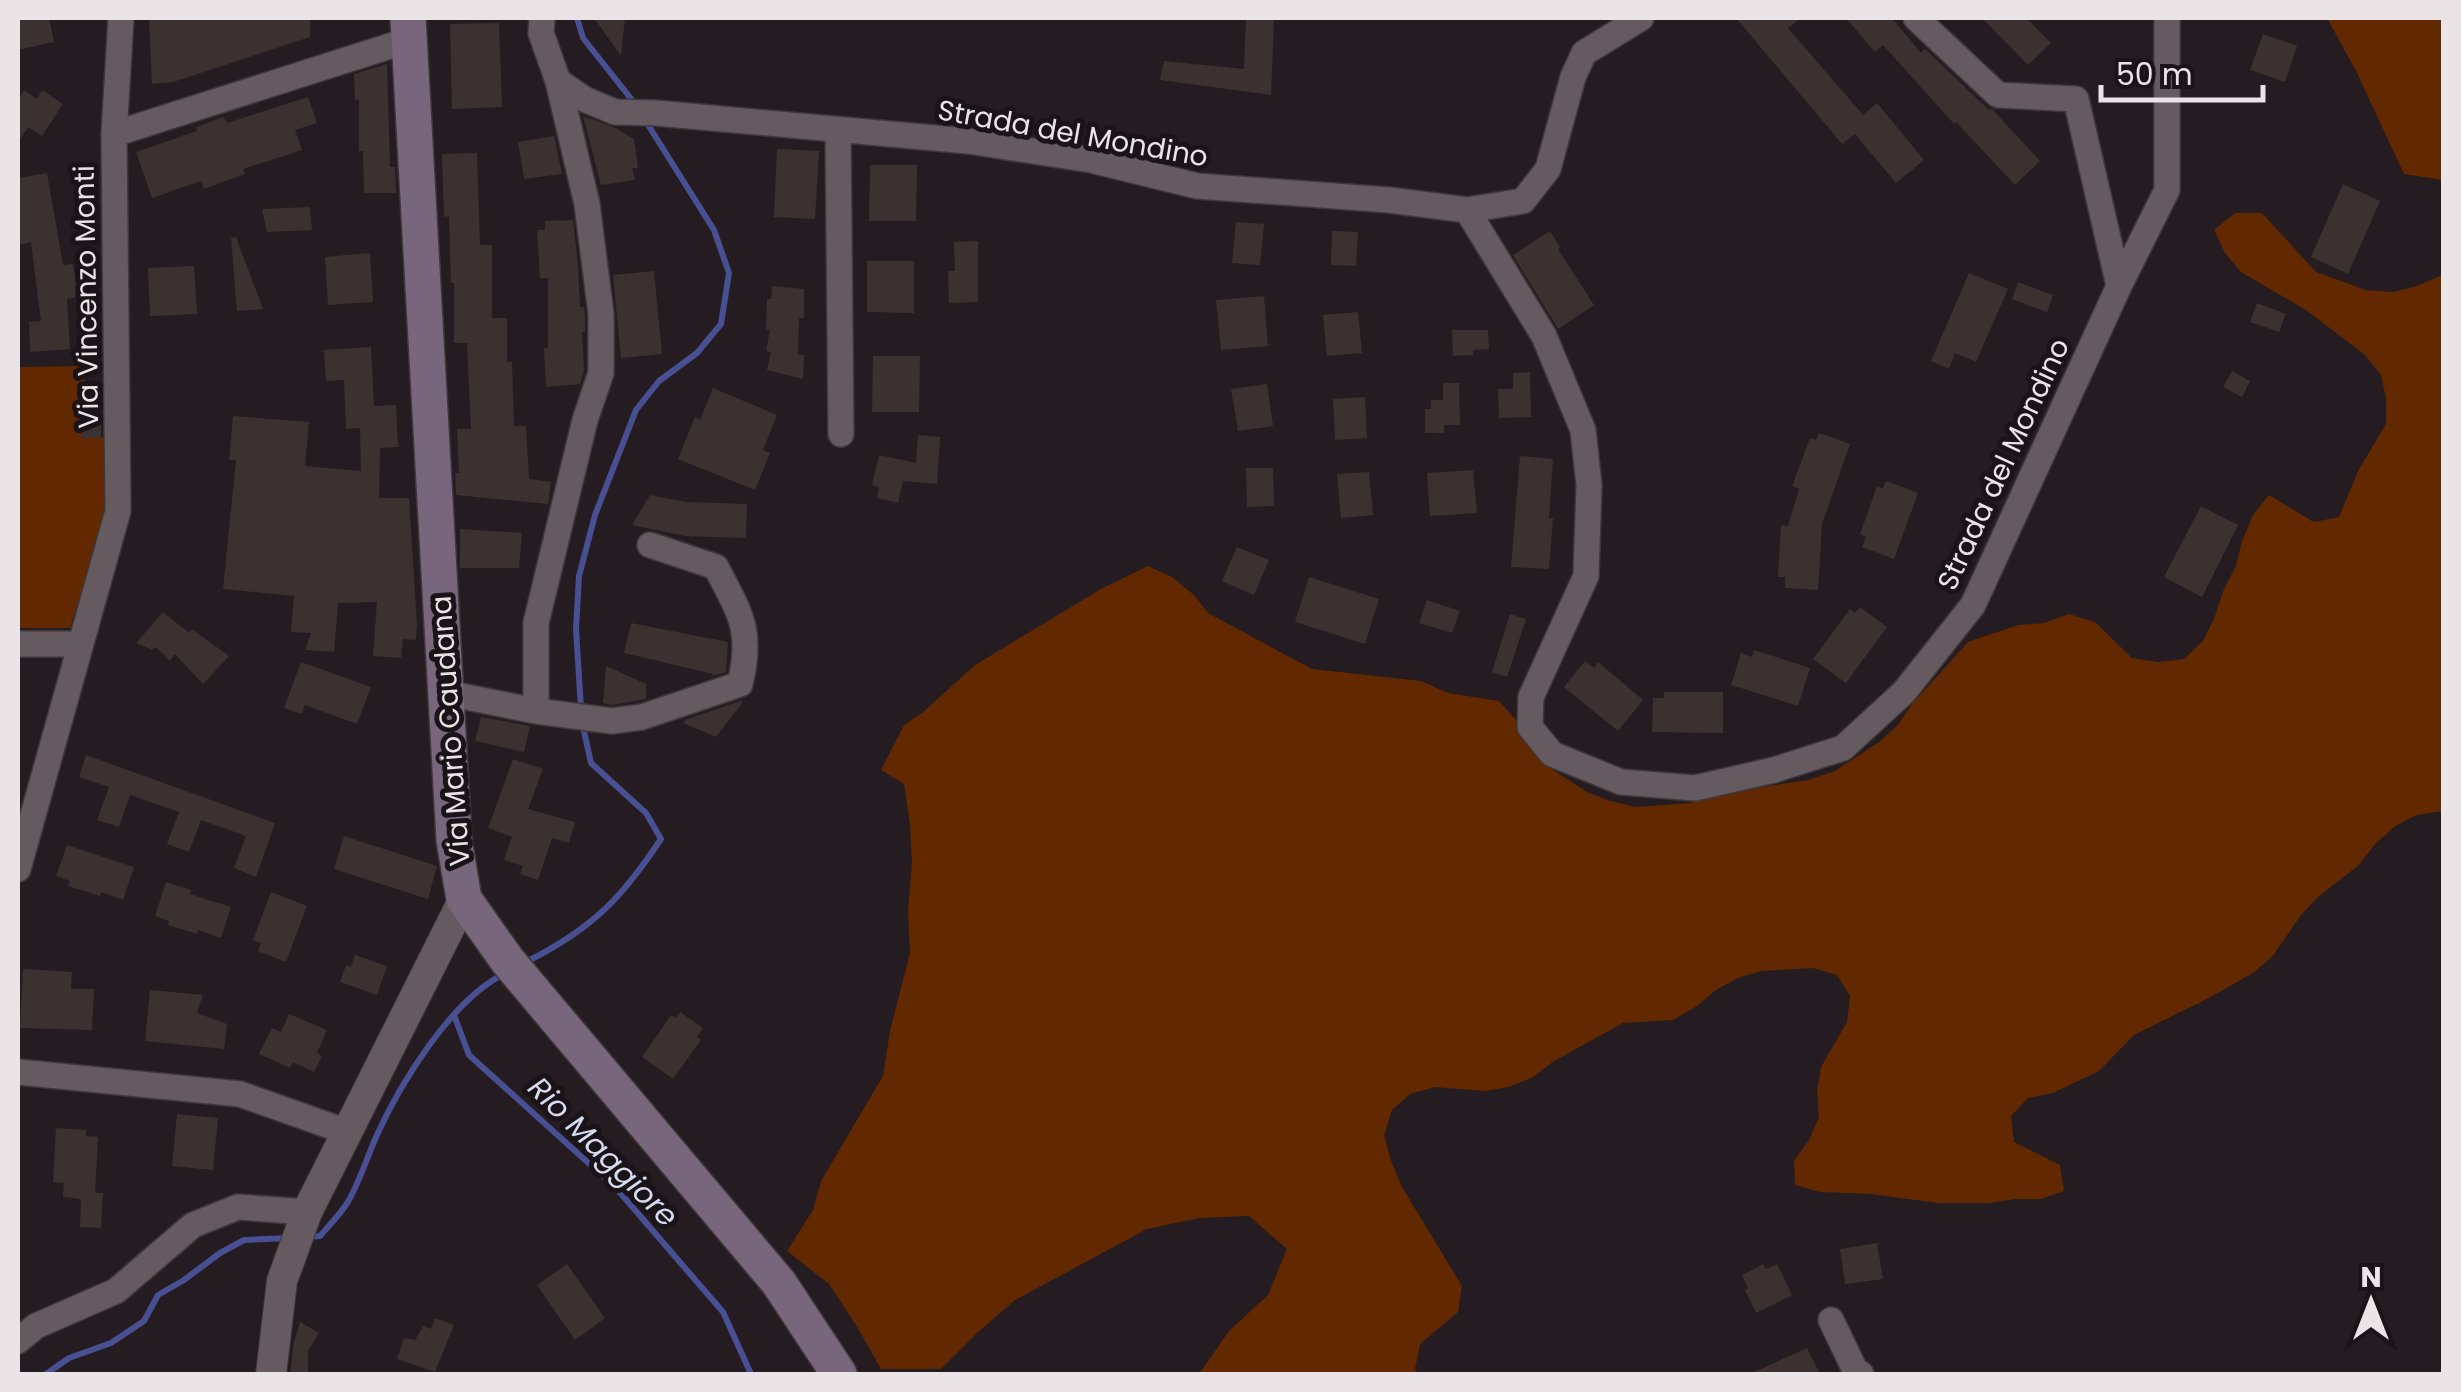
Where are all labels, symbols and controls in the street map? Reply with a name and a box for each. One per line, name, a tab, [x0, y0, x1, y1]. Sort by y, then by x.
scale bar	[2101, 40, 2264, 102]
text: 50 m	[2116, 53, 2193, 96]
street label: Strada del Mondino	[935, 91, 1211, 176]
street label: Via Vincenzo Monti	[65, 165, 108, 429]
street label: Strada del Mondino	[1928, 332, 2079, 596]
street label: Via Mario Caudana	[422, 594, 479, 868]
water label: Rio Maggiore	[519, 1067, 688, 1236]
north arrow	[2321, 1252, 2421, 1352]
text: N	[2360, 1258, 2382, 1297]

